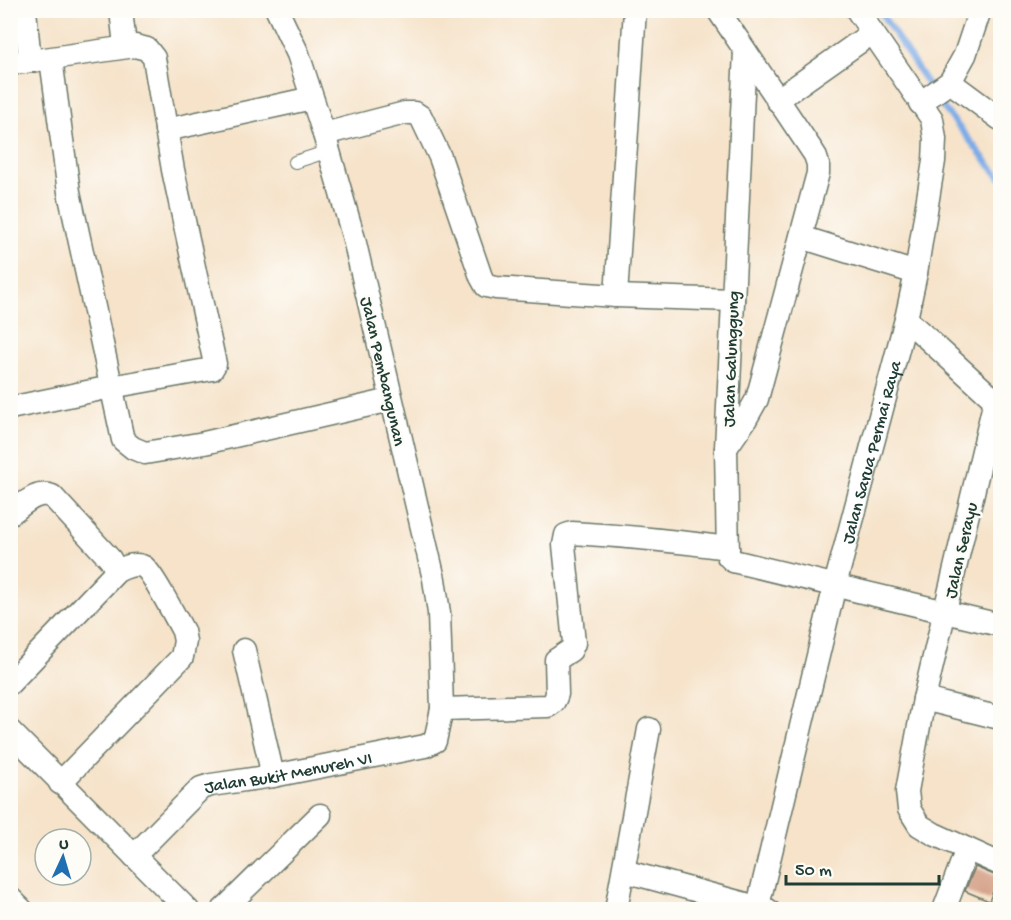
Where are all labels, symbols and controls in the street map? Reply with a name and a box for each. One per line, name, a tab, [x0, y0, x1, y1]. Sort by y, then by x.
street label: Jalan Galunggung	[720, 291, 745, 428]
street label: Jalan Pembangunan	[354, 295, 409, 448]
street label: Jalan Sarua Permai Raya	[838, 358, 908, 546]
street label: Jalan Serayu	[941, 500, 984, 600]
street label: Jalan Bukit Menureh VI	[202, 749, 374, 799]
north arrow	[33, 827, 93, 887]
text: U	[59, 836, 70, 855]
scale bar	[786, 848, 939, 886]
text: 50 m	[795, 861, 832, 882]

